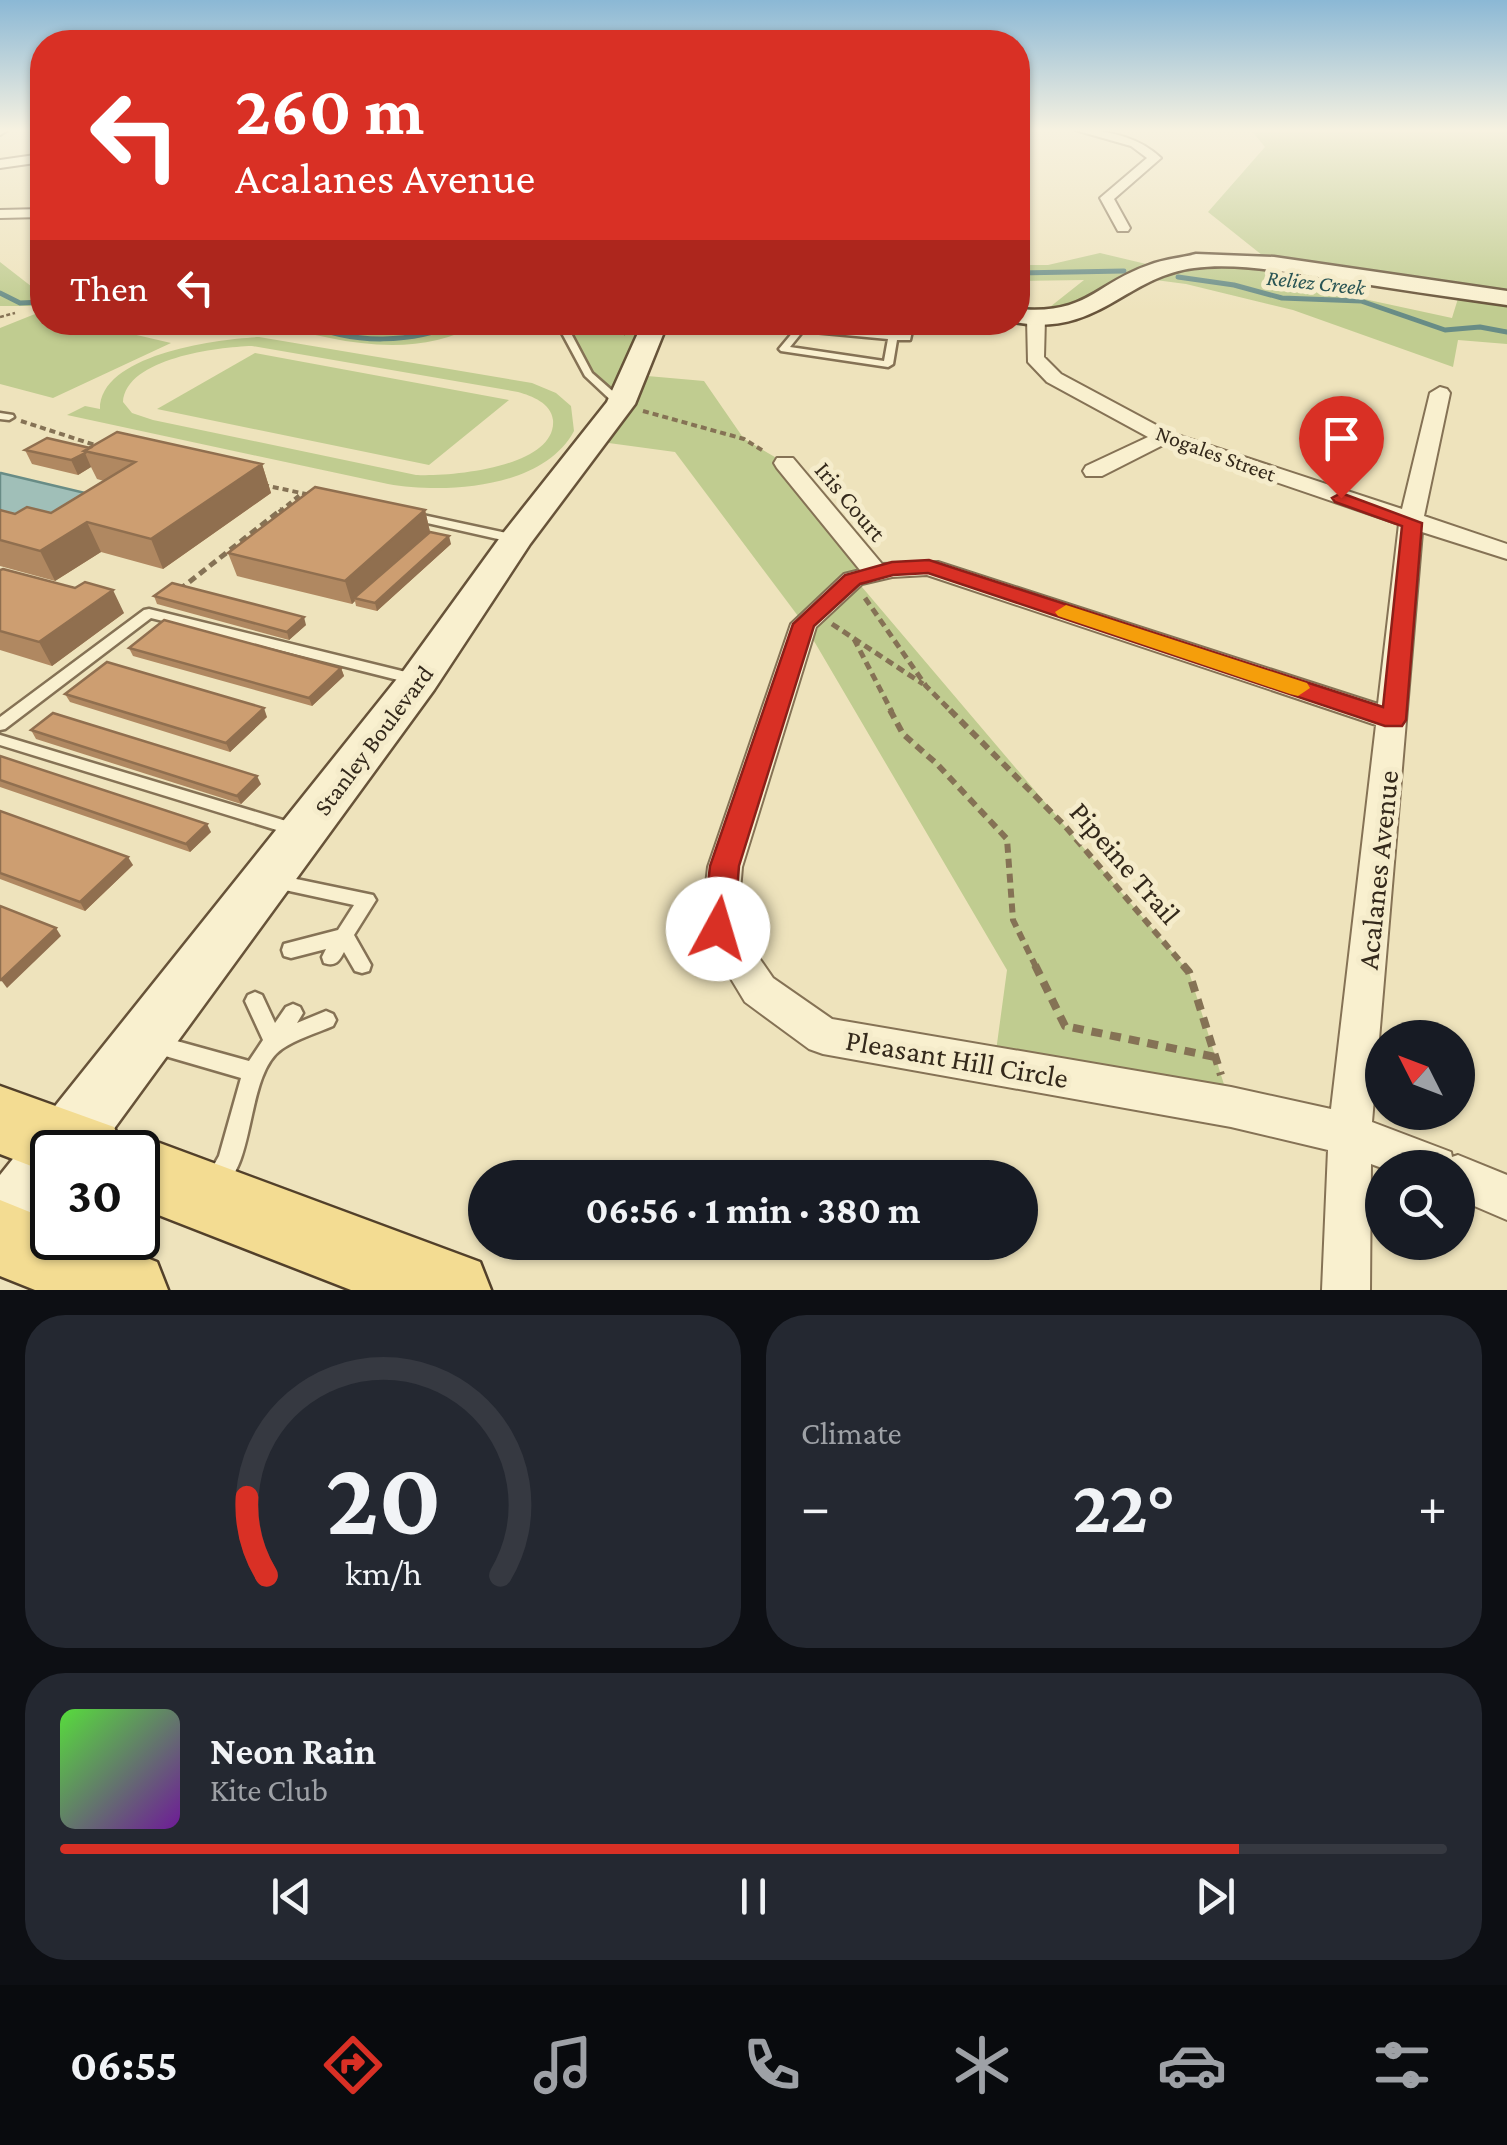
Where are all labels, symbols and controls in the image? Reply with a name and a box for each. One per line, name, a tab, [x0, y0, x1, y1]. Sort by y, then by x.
icon: left	[70, 70, 200, 200]
text: 260 m	[235, 71, 424, 149]
text: Acalanes Avenue	[235, 153, 535, 203]
icon: left	[168, 260, 223, 315]
water label: Reliez Creek	[1265, 265, 1368, 300]
text: Then	[70, 267, 148, 309]
pin	[1299, 396, 1384, 499]
icon: arrive	[1314, 411, 1369, 466]
street label: Nogales Street	[1152, 420, 1280, 487]
street label: Iris Court	[810, 456, 892, 547]
street label: Stanley Boulevard	[309, 660, 439, 821]
street label: Acalanes Avenue	[1351, 769, 1404, 971]
street label: Pipeine Trail	[1063, 795, 1187, 931]
position arrow	[666, 877, 770, 981]
north arrow	[1365, 1020, 1475, 1130]
map controls	[1365, 1020, 1475, 1260]
street label: Pleasant Hill Circle	[843, 1023, 1071, 1094]
speed limit sign: 30	[30, 1130, 160, 1260]
button: search	[1365, 1150, 1475, 1260]
text: 06:56 · 1 min · 380 m	[586, 1189, 920, 1231]
text: Climate	[801, 1415, 902, 1451]
text: 20	[325, 1440, 441, 1555]
text: 22°	[1072, 1465, 1176, 1548]
text: −	[801, 1476, 830, 1537]
text: +	[1418, 1476, 1447, 1537]
text: km/h	[344, 1553, 422, 1593]
text: Neon Rain	[210, 1730, 376, 1772]
text: Kite Club	[210, 1772, 328, 1808]
icon: previous	[264, 1869, 319, 1924]
icon: pause	[726, 1869, 781, 1924]
icon: next	[1188, 1869, 1243, 1924]
icon: directions	[318, 2030, 388, 2100]
icon: music	[528, 2030, 598, 2100]
icon: phone	[737, 2030, 807, 2100]
icon: climate	[947, 2030, 1017, 2100]
icon: car	[1157, 2030, 1227, 2100]
icon: filters	[1367, 2030, 1437, 2100]
text: 06:55	[70, 2040, 178, 2090]

